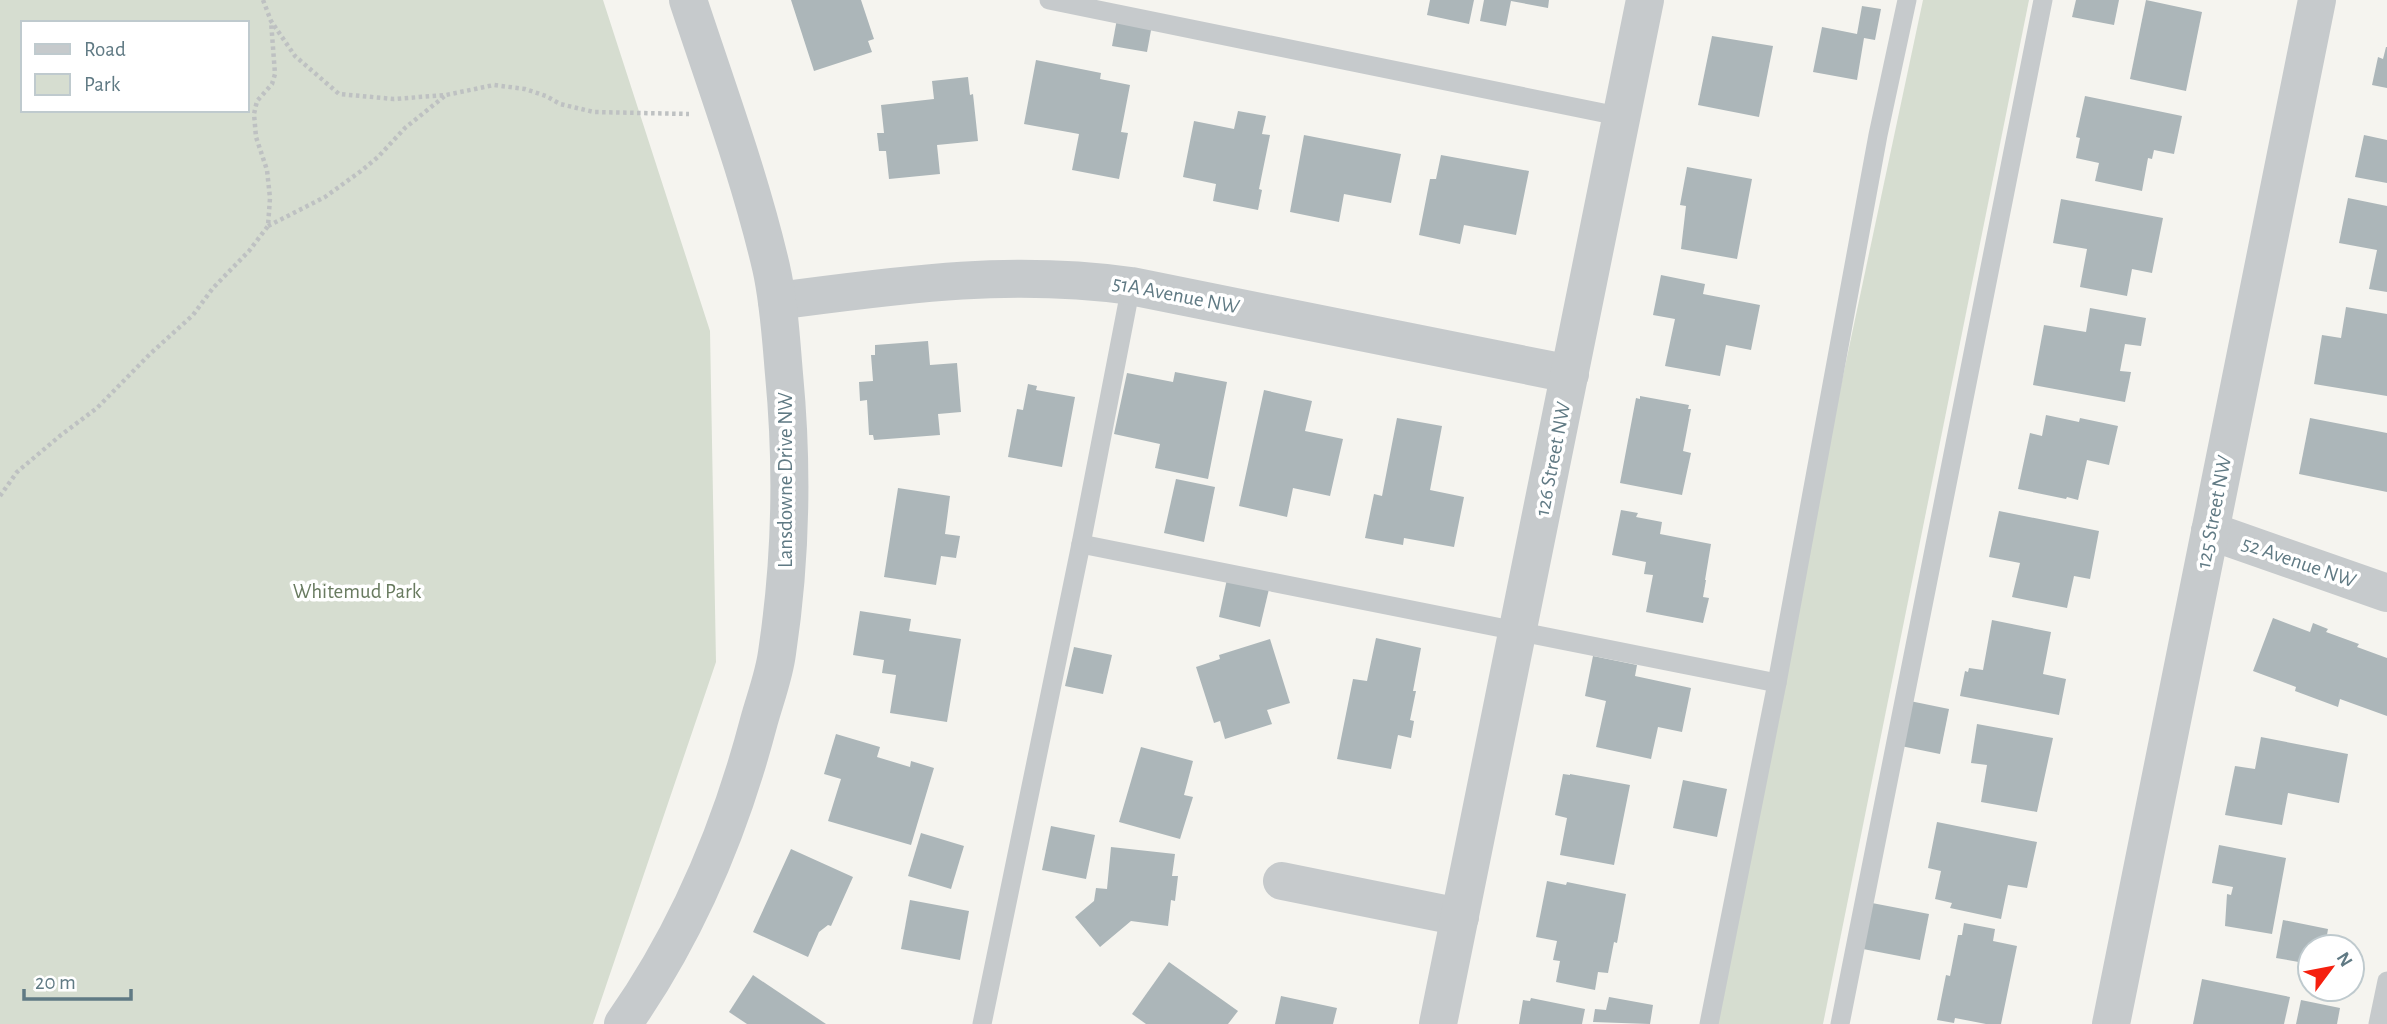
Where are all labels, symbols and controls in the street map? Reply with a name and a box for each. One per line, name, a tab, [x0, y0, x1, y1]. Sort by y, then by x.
legend	[21, 21, 248, 112]
text: Road	[84, 39, 126, 60]
text: Park	[84, 74, 121, 95]
street label: 51A Avenue NW	[1111, 272, 1242, 318]
street label: Lansdowne Drive NW	[775, 392, 796, 568]
street label: 126 Street NW	[1532, 400, 1574, 518]
street label: 125 Street NW	[2193, 453, 2235, 570]
street label: 52 Avenue NW	[2239, 533, 2359, 591]
park label: Whitemud Park	[293, 581, 422, 602]
north arrow	[2296, 933, 2366, 1003]
text: N	[2333, 949, 2356, 970]
scale bar	[24, 958, 131, 1002]
text: 20 m	[35, 972, 76, 993]

